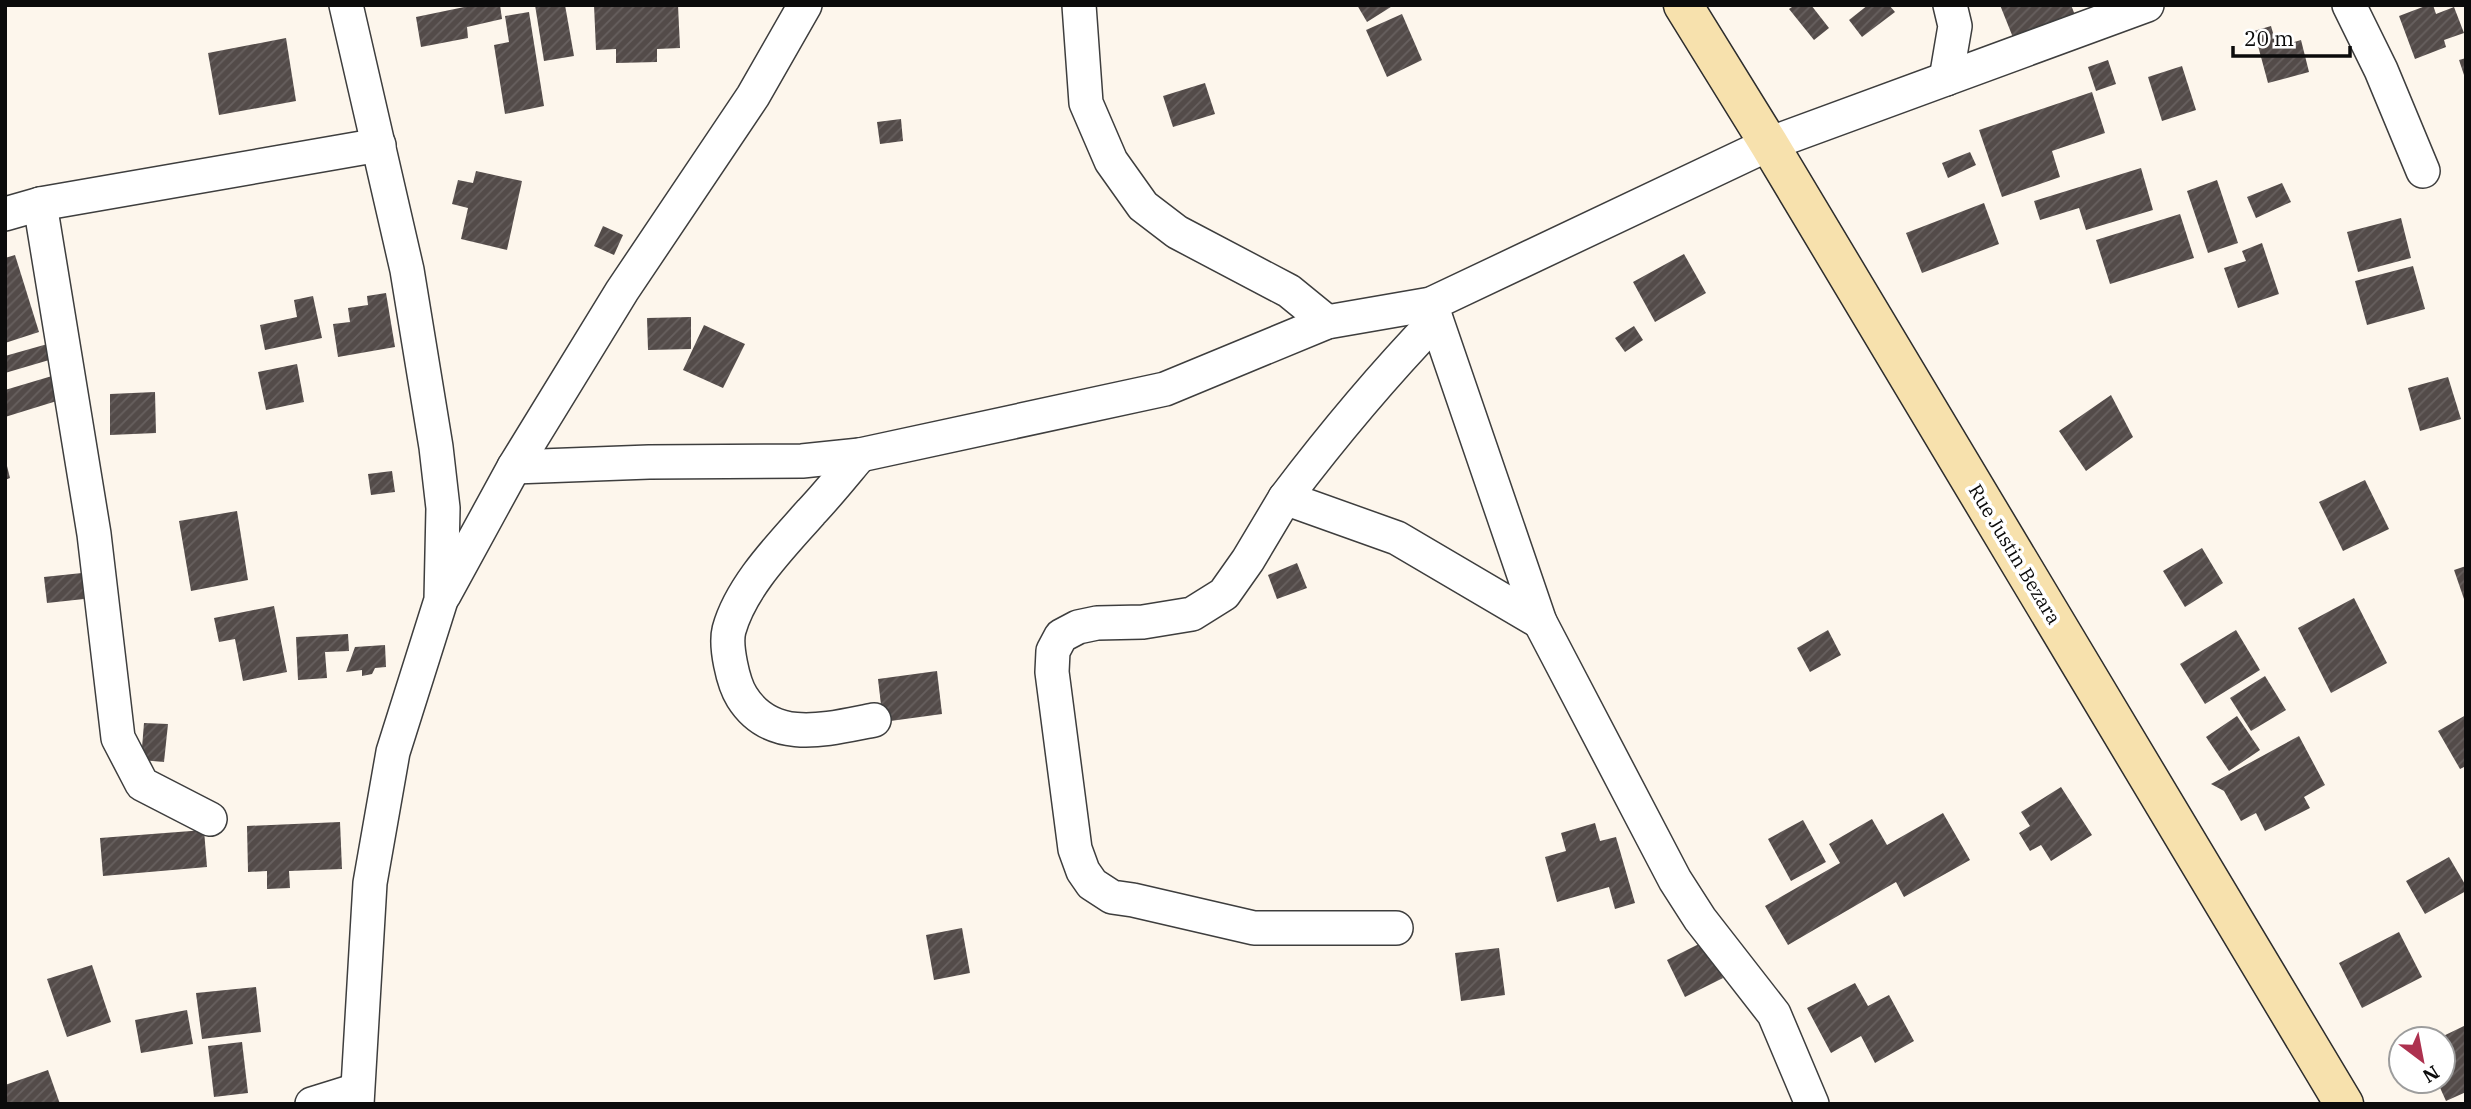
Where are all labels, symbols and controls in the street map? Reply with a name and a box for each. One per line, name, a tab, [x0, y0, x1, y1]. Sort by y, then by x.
scale bar	[2233, 14, 2350, 58]
text: 20 m	[2244, 24, 2294, 52]
street label: Rue Justin Bezara	[1964, 480, 2066, 628]
north arrow	[2387, 1025, 2457, 1095]
text: N	[2418, 1060, 2444, 1089]

